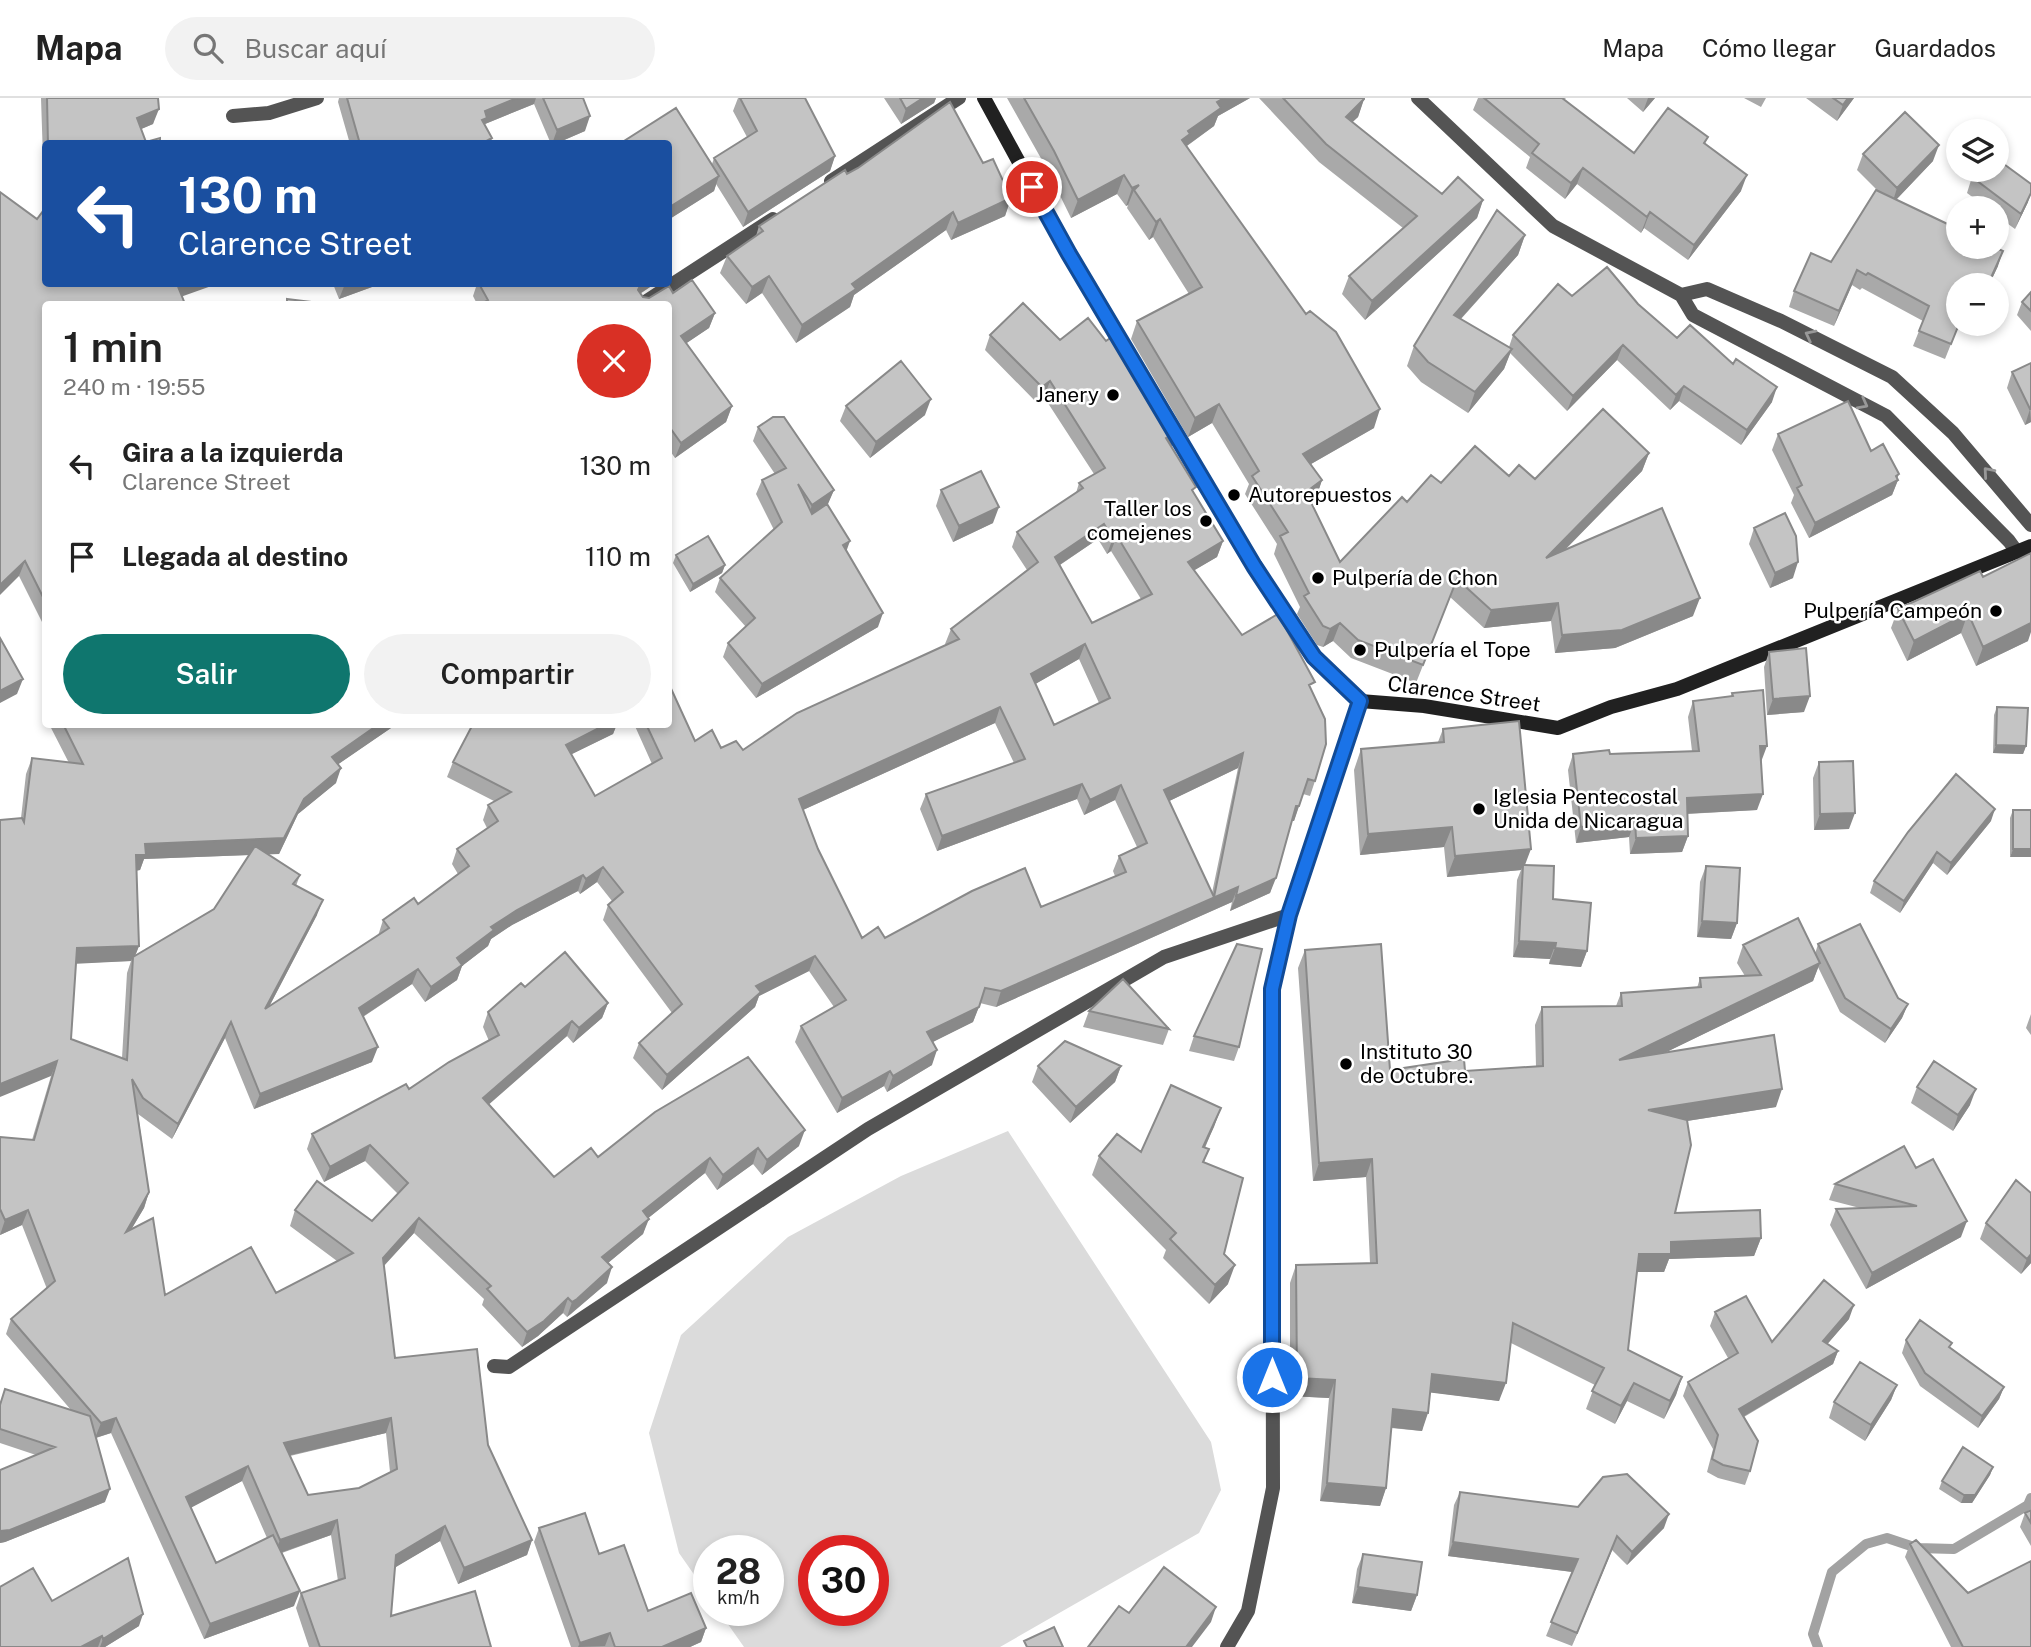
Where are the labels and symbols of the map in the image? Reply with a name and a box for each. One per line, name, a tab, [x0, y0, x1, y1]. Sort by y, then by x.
pin	[1002, 157, 1062, 217]
one-way arrow	[1805, 330, 1817, 343]
place label: Janery	[1035, 382, 1099, 407]
marker: Janery	[1105, 387, 1121, 403]
one-way arrow	[1856, 396, 1868, 409]
one-way arrow	[1984, 467, 1996, 480]
place label: Autorepuestos	[1248, 482, 1392, 507]
marker: Autorepuestos	[1226, 487, 1242, 503]
place label: Taller los comejenes	[1087, 496, 1192, 545]
marker: Taller los comejenes	[1198, 513, 1214, 529]
place label: Pulpería de Chon	[1332, 565, 1498, 590]
marker: Pulpería de Chon	[1310, 570, 1326, 586]
place label: Pulpería Campeón	[1803, 598, 1982, 623]
marker: Pulpería Campeón	[1988, 603, 2004, 619]
place label: Pulpería el Tope	[1374, 637, 1531, 662]
marker: Pulpería el Tope	[1352, 642, 1368, 658]
street label: Clarence Street	[1386, 670, 1542, 717]
place label: Iglesia Pentecostal Unida de Nicaragua	[1493, 784, 1683, 833]
marker: Iglesia Pentecostal Unida de Nicaragua	[1471, 801, 1487, 817]
place label: Instituto 30 de Octubre.	[1360, 1039, 1473, 1088]
marker: Instituto 30 de Octubre.	[1338, 1056, 1354, 1072]
position arrow	[1235, 1340, 1309, 1414]
speed limit sign: 30	[798, 1535, 889, 1626]

